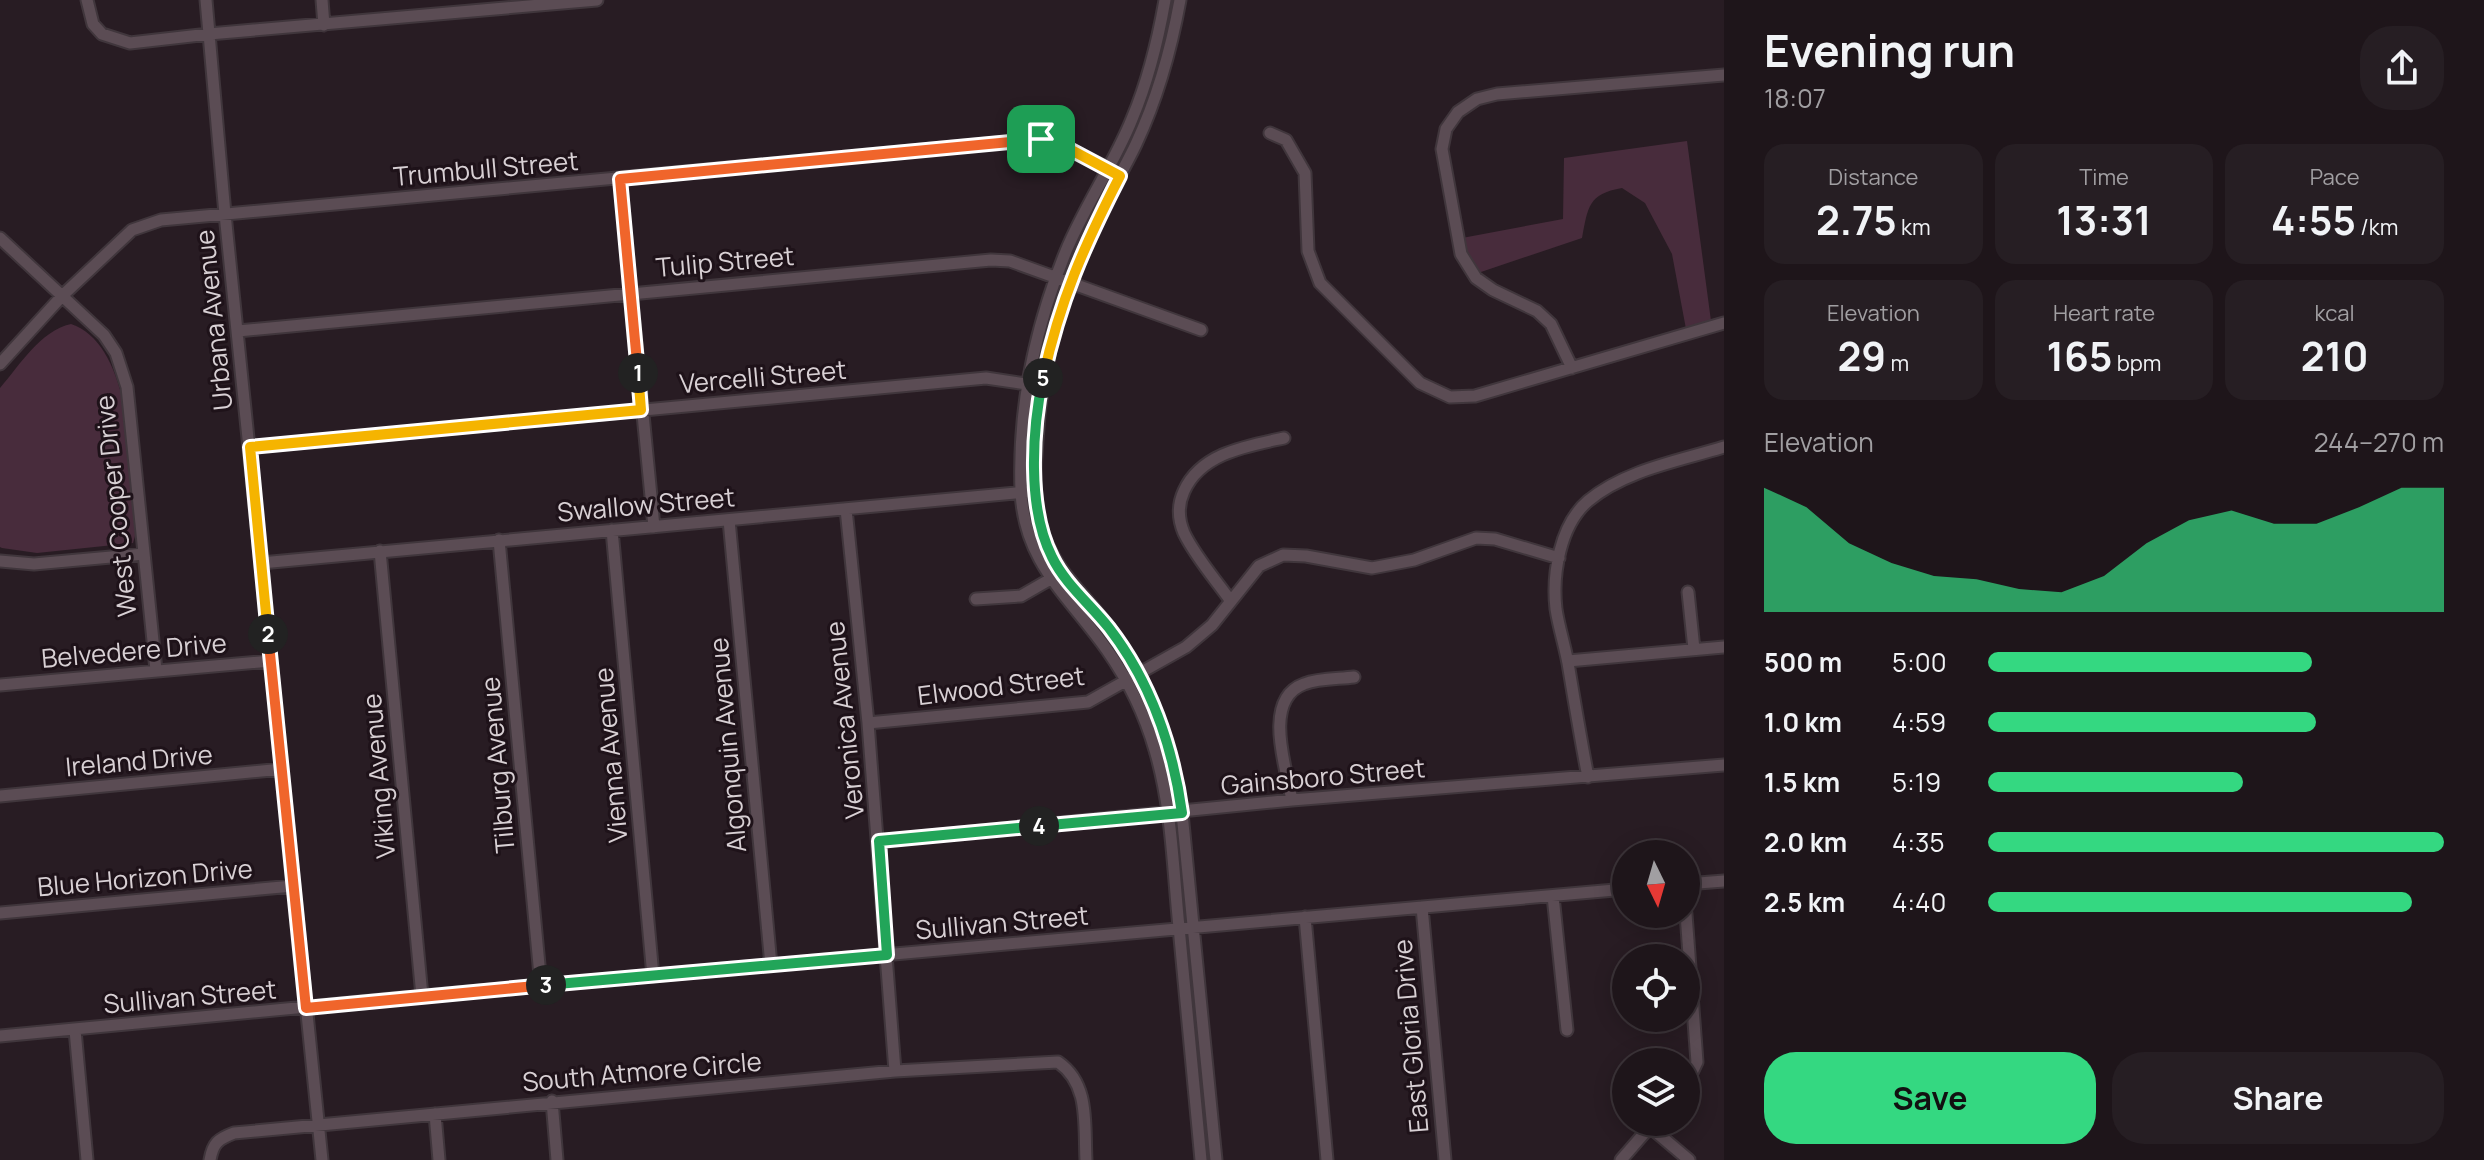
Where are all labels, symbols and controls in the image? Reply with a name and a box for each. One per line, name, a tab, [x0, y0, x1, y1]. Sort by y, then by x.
text: Evening run	[1764, 20, 2015, 80]
button: share	[2360, 26, 2444, 110]
text: 18:07	[1764, 80, 1826, 116]
pin	[1007, 105, 1075, 173]
icon: arrive	[1019, 117, 1063, 161]
street label: Trumbull Street	[392, 142, 580, 194]
text: Distance	[1828, 162, 1918, 192]
text: Time	[2079, 162, 2129, 192]
text: Pace	[2310, 162, 2360, 192]
text: 2.75	[1816, 192, 1897, 247]
text: 13:31	[2056, 192, 2152, 247]
text: 4:55	[2271, 192, 2356, 247]
text: km	[1897, 212, 1931, 242]
text: /km	[2356, 212, 2398, 242]
street label: Urbana Avenue	[186, 228, 240, 412]
street label: Tulip Street	[654, 237, 796, 285]
text: Elevation	[1827, 298, 1920, 328]
text: Heart rate	[2053, 298, 2155, 328]
text: kcal	[2315, 298, 2355, 328]
text: 29	[1837, 328, 1886, 383]
text: 165	[2047, 328, 2112, 383]
text: 210	[2301, 328, 2369, 383]
text: m	[1886, 348, 1909, 378]
text: bpm	[2112, 348, 2161, 378]
street label: Vercelli Street	[678, 351, 848, 401]
pin: 1	[618, 353, 658, 393]
text: 1	[633, 358, 643, 388]
pin: 5	[1023, 358, 1063, 398]
text: 5	[1037, 363, 1049, 393]
street label: West Cooper Drive	[85, 394, 145, 619]
text: Elevation	[1764, 424, 1874, 460]
text: 244–270 m	[2314, 424, 2444, 460]
street label: Swallow Street	[556, 478, 736, 530]
pin: 2	[248, 614, 288, 654]
text: 2	[261, 619, 275, 649]
street label: Veronica Avenue	[816, 620, 872, 821]
street label: Belvedere Drive	[40, 624, 228, 676]
street label: Algonquin Avenue	[700, 636, 754, 854]
text: 500 m	[1764, 644, 1842, 680]
text: 5:00	[1892, 644, 1947, 680]
street label: Elwood Street	[915, 657, 1086, 713]
street label: Vienna Avenue	[584, 666, 636, 844]
street label: Tilburg Avenue	[471, 675, 523, 855]
street label: Viking Avenue	[353, 692, 403, 860]
text: 1.0 km	[1764, 704, 1842, 740]
text: 4:59	[1892, 704, 1946, 740]
street label: Ireland Drive	[64, 736, 214, 784]
street label: Gainsboro Street	[1219, 749, 1426, 803]
text: 1.5 km	[1764, 764, 1840, 800]
text: 5:19	[1892, 764, 1941, 800]
pin: 4	[1019, 806, 1059, 846]
text: 4	[1032, 811, 1046, 841]
text: 2.0 km	[1764, 824, 1847, 860]
text: 4:35	[1892, 824, 1945, 860]
north arrow	[1612, 840, 1700, 928]
map controls	[1612, 840, 1700, 1136]
street label: Blue Horizon Drive	[36, 850, 254, 904]
text: 2.5 km	[1764, 884, 1845, 920]
text: 4:40	[1892, 884, 1946, 920]
street label: Sullivan Street	[914, 897, 1090, 947]
street label: East Gloria Drive	[1384, 938, 1436, 1134]
button: locate	[1612, 944, 1700, 1032]
pin: 3	[526, 965, 566, 1005]
text: 3	[540, 970, 552, 1000]
street label: Sullivan Street	[102, 971, 278, 1021]
street label: South Atmore Circle	[521, 1043, 763, 1099]
button: layers	[1612, 1048, 1700, 1136]
button: Save	[1764, 1052, 2096, 1144]
button: Share	[2112, 1052, 2444, 1144]

